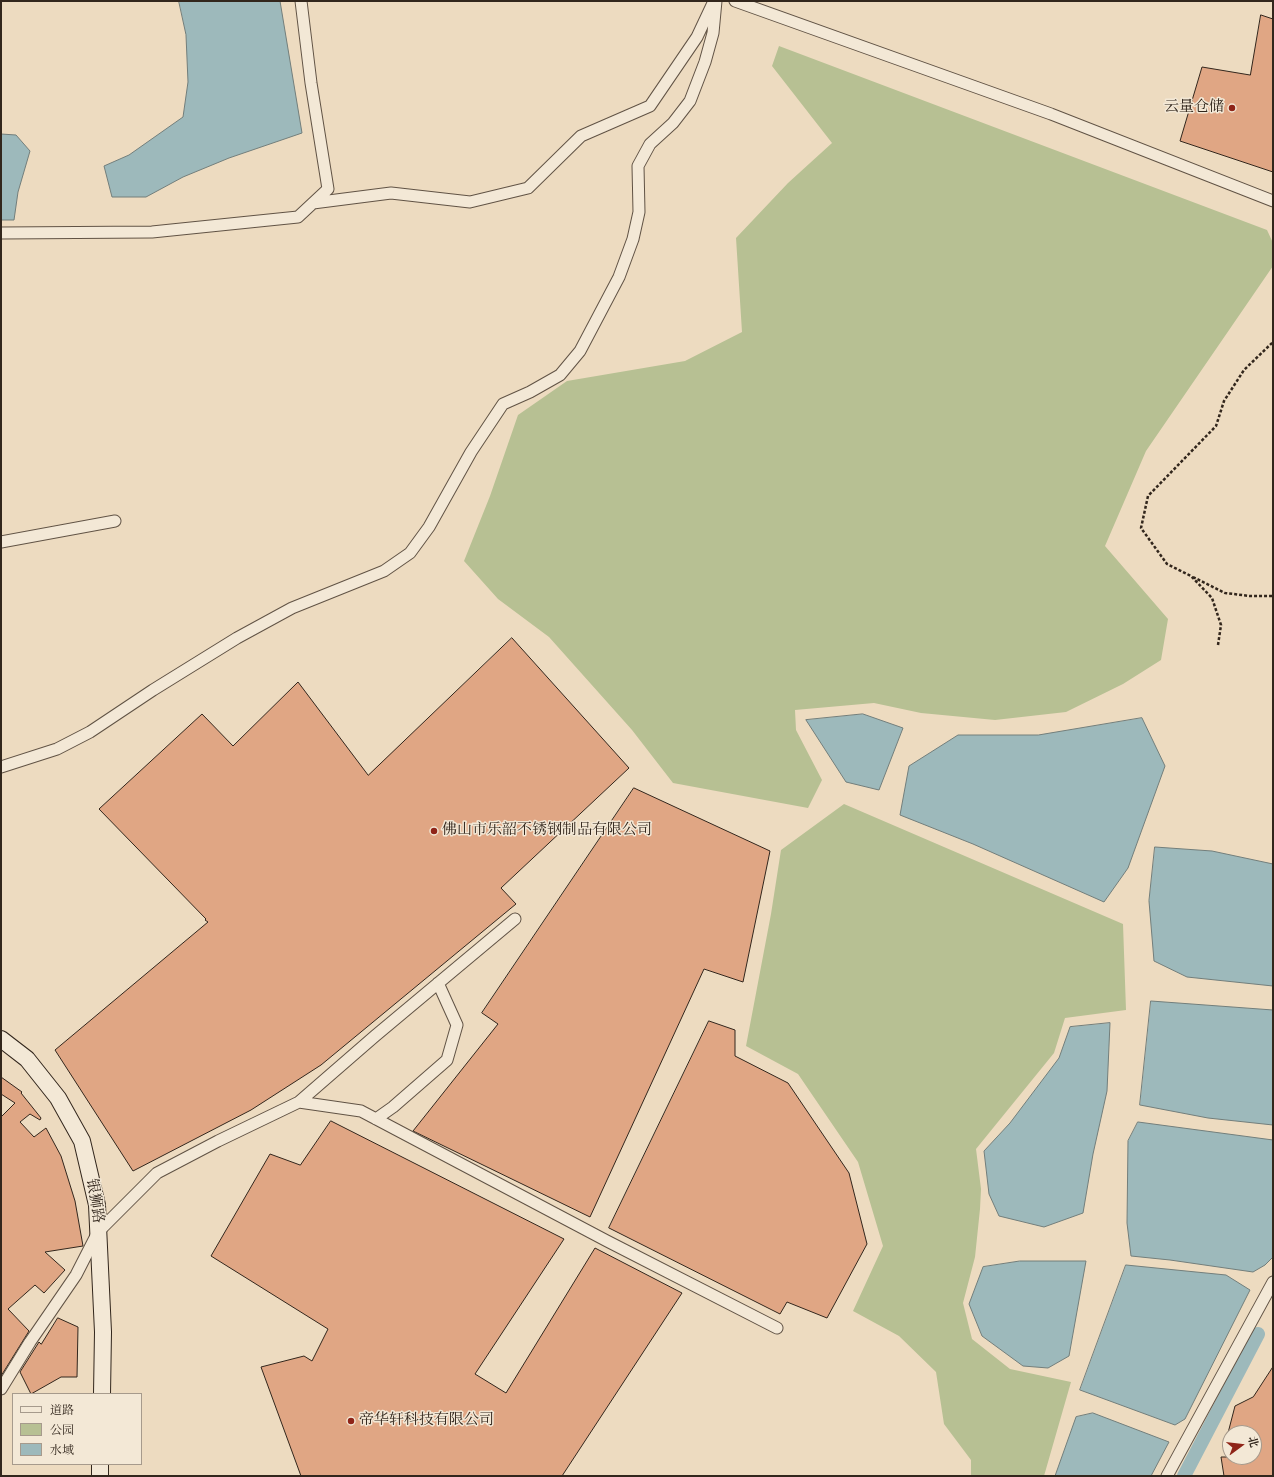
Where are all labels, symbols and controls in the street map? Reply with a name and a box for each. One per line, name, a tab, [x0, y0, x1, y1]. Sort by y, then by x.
place label: 云量仓储	[1164, 99, 1224, 117]
marker: 云量仓储	[1227, 103, 1237, 113]
place label: 佛山市乐韶不锈钢制品有限公司	[442, 822, 652, 840]
marker: 佛山市乐韶不锈钢制品有限公司	[429, 826, 439, 836]
street label: 银狮路	[82, 1177, 106, 1225]
legend	[12, 1393, 142, 1465]
text: 道路	[50, 1403, 74, 1418]
place label: 帝华轩科技有限公司	[359, 1412, 494, 1430]
marker: 帝华轩科技有限公司	[346, 1416, 356, 1426]
text: 公园	[50, 1423, 74, 1438]
north arrow	[1222, 1425, 1262, 1465]
text: 北	[1245, 1435, 1261, 1449]
text: 水域	[50, 1443, 74, 1458]

